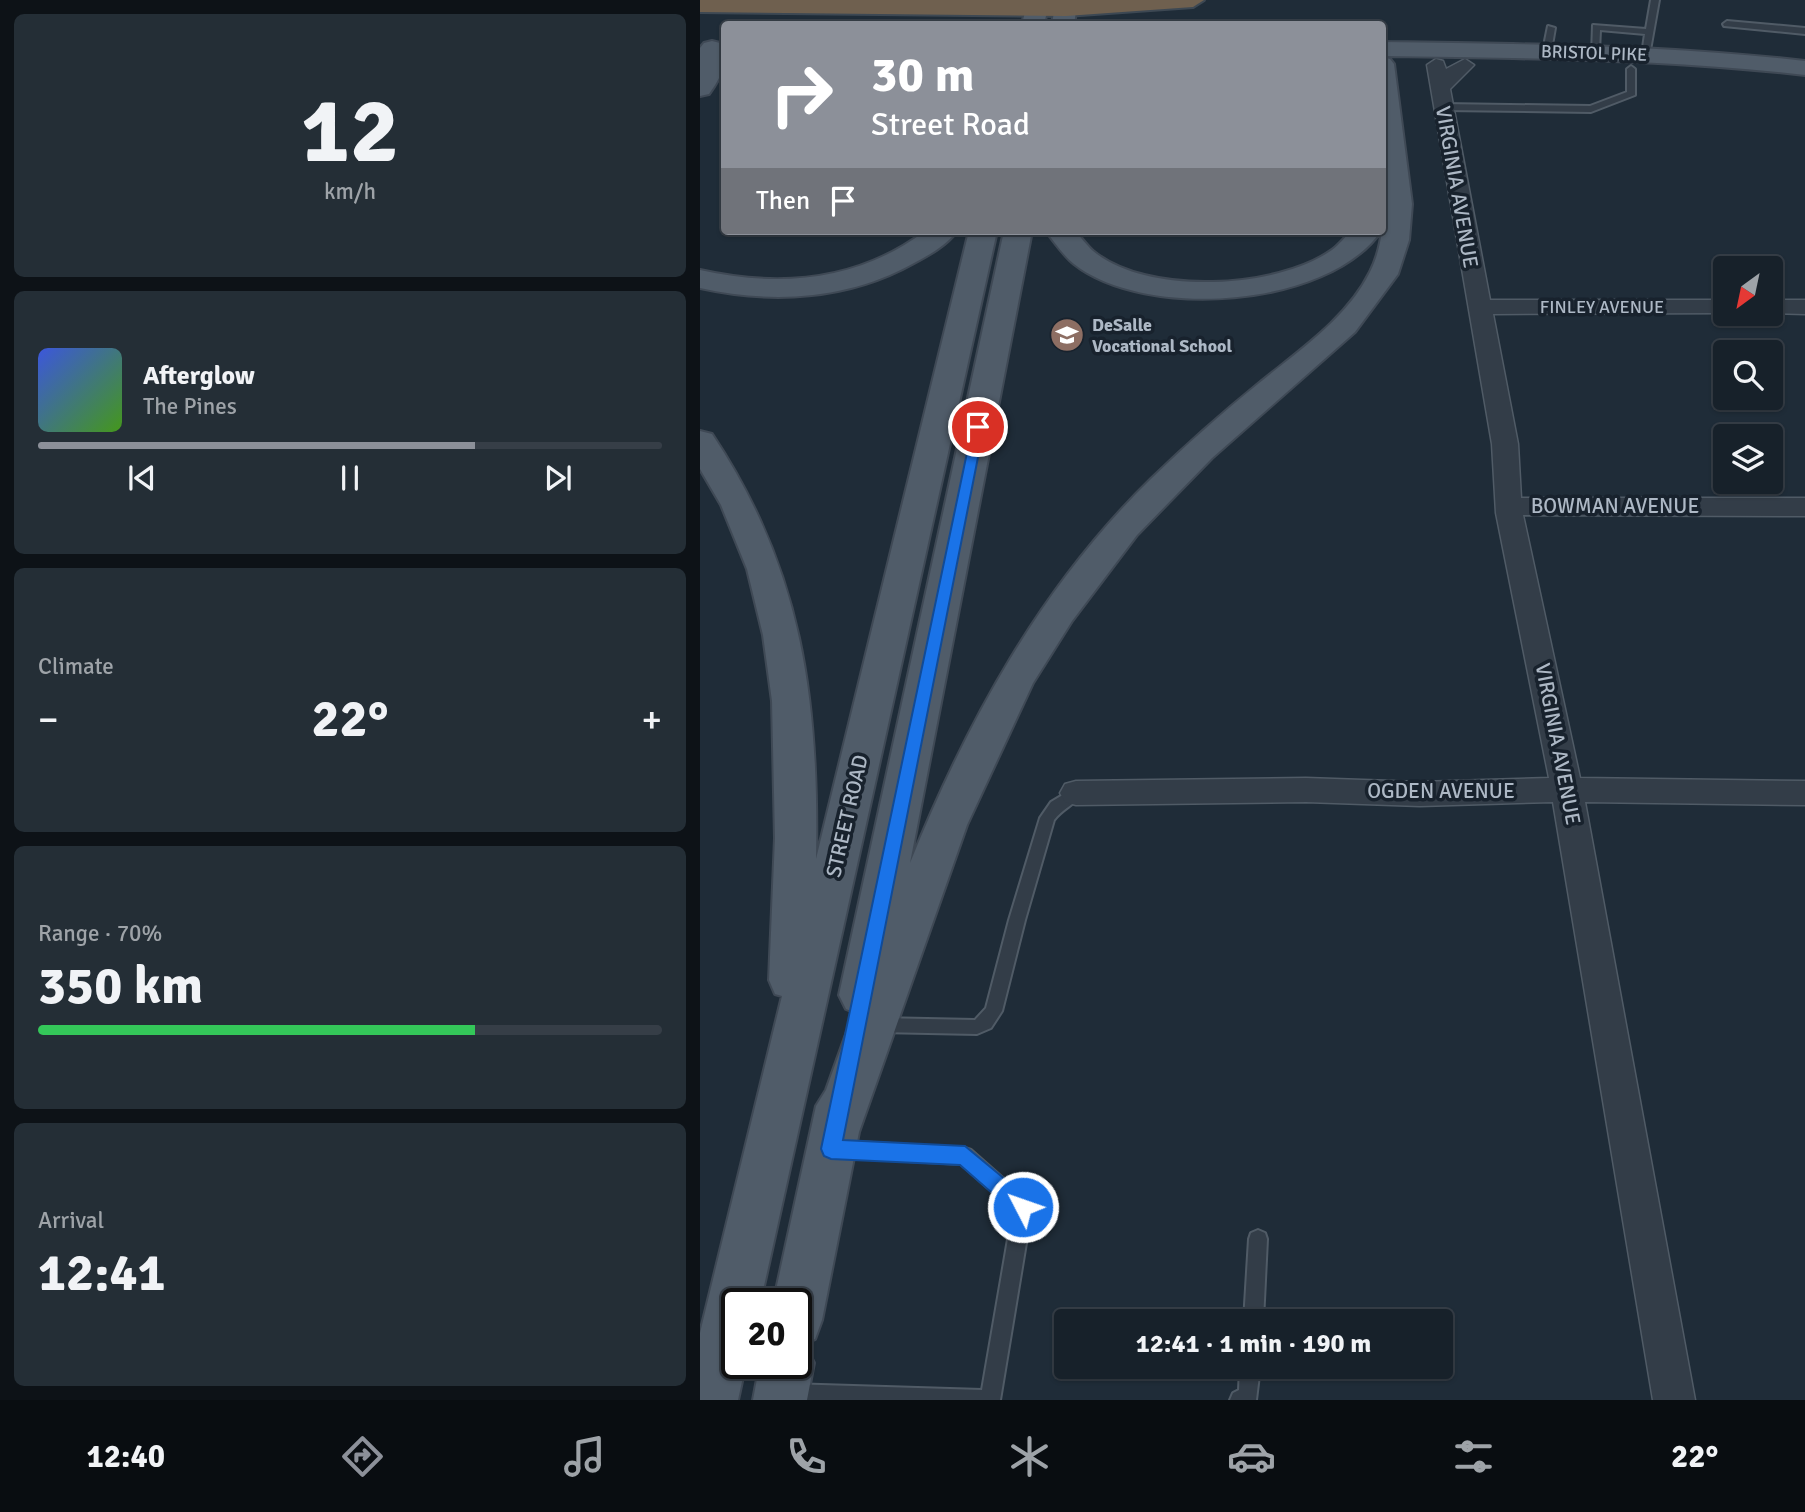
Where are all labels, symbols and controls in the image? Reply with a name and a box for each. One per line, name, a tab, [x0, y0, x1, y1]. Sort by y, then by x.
street label: BRISTOL PIKE	[1541, 40, 1647, 66]
text: 30 m	[871, 45, 974, 105]
icon: right	[756, 49, 847, 140]
text: 12	[301, 75, 399, 188]
street label: VIRGINIA AVENUE	[1430, 104, 1484, 270]
text: Street Road	[871, 105, 1030, 144]
text: km/h	[324, 177, 376, 206]
icon: arrive	[824, 182, 862, 220]
text: Then	[756, 185, 810, 217]
north arrow	[1713, 256, 1783, 326]
map controls	[1713, 256, 1783, 494]
street label: FINLEY AVENUE	[1540, 296, 1664, 318]
place label: DeSalle Vocational School	[1092, 314, 1232, 357]
school or university icon: DeSalle Vocational School	[1048, 316, 1086, 354]
button: search	[1713, 340, 1783, 410]
text: Afterglow	[143, 360, 255, 392]
text: The Pines	[143, 392, 237, 421]
pin	[948, 397, 1008, 457]
icon: arrive	[959, 408, 997, 446]
button: layers	[1713, 424, 1783, 494]
icon: previous	[123, 459, 161, 497]
icon: pause	[331, 459, 369, 497]
icon: next	[539, 459, 577, 497]
street label: BOWMAN AVENUE	[1531, 493, 1699, 519]
text: Climate	[38, 652, 114, 681]
street label: VIRGINIA AVENUE	[1530, 661, 1586, 827]
text: 22°	[312, 687, 388, 751]
text: −	[38, 696, 59, 743]
text: +	[641, 696, 662, 743]
street label: STREET ROAD	[820, 752, 874, 880]
street label: OGDEN AVENUE	[1367, 778, 1515, 804]
text: Range · 70%	[38, 919, 162, 948]
text: 350 km	[38, 954, 203, 1018]
position arrow	[986, 1170, 1060, 1244]
text: Arrival	[38, 1206, 104, 1235]
text: 12:41	[38, 1241, 166, 1305]
speed limit sign: 20	[721, 1288, 812, 1379]
text: 12:41 · 1 min · 190 m	[1136, 1328, 1371, 1360]
icon: directions	[338, 1432, 387, 1481]
icon: music	[560, 1432, 609, 1481]
icon: phone	[782, 1432, 831, 1481]
icon: climate	[1005, 1432, 1054, 1481]
icon: car	[1227, 1432, 1276, 1481]
icon: filters	[1449, 1432, 1498, 1481]
text: 12:40	[87, 1437, 165, 1476]
text: 22°	[1671, 1437, 1718, 1476]

